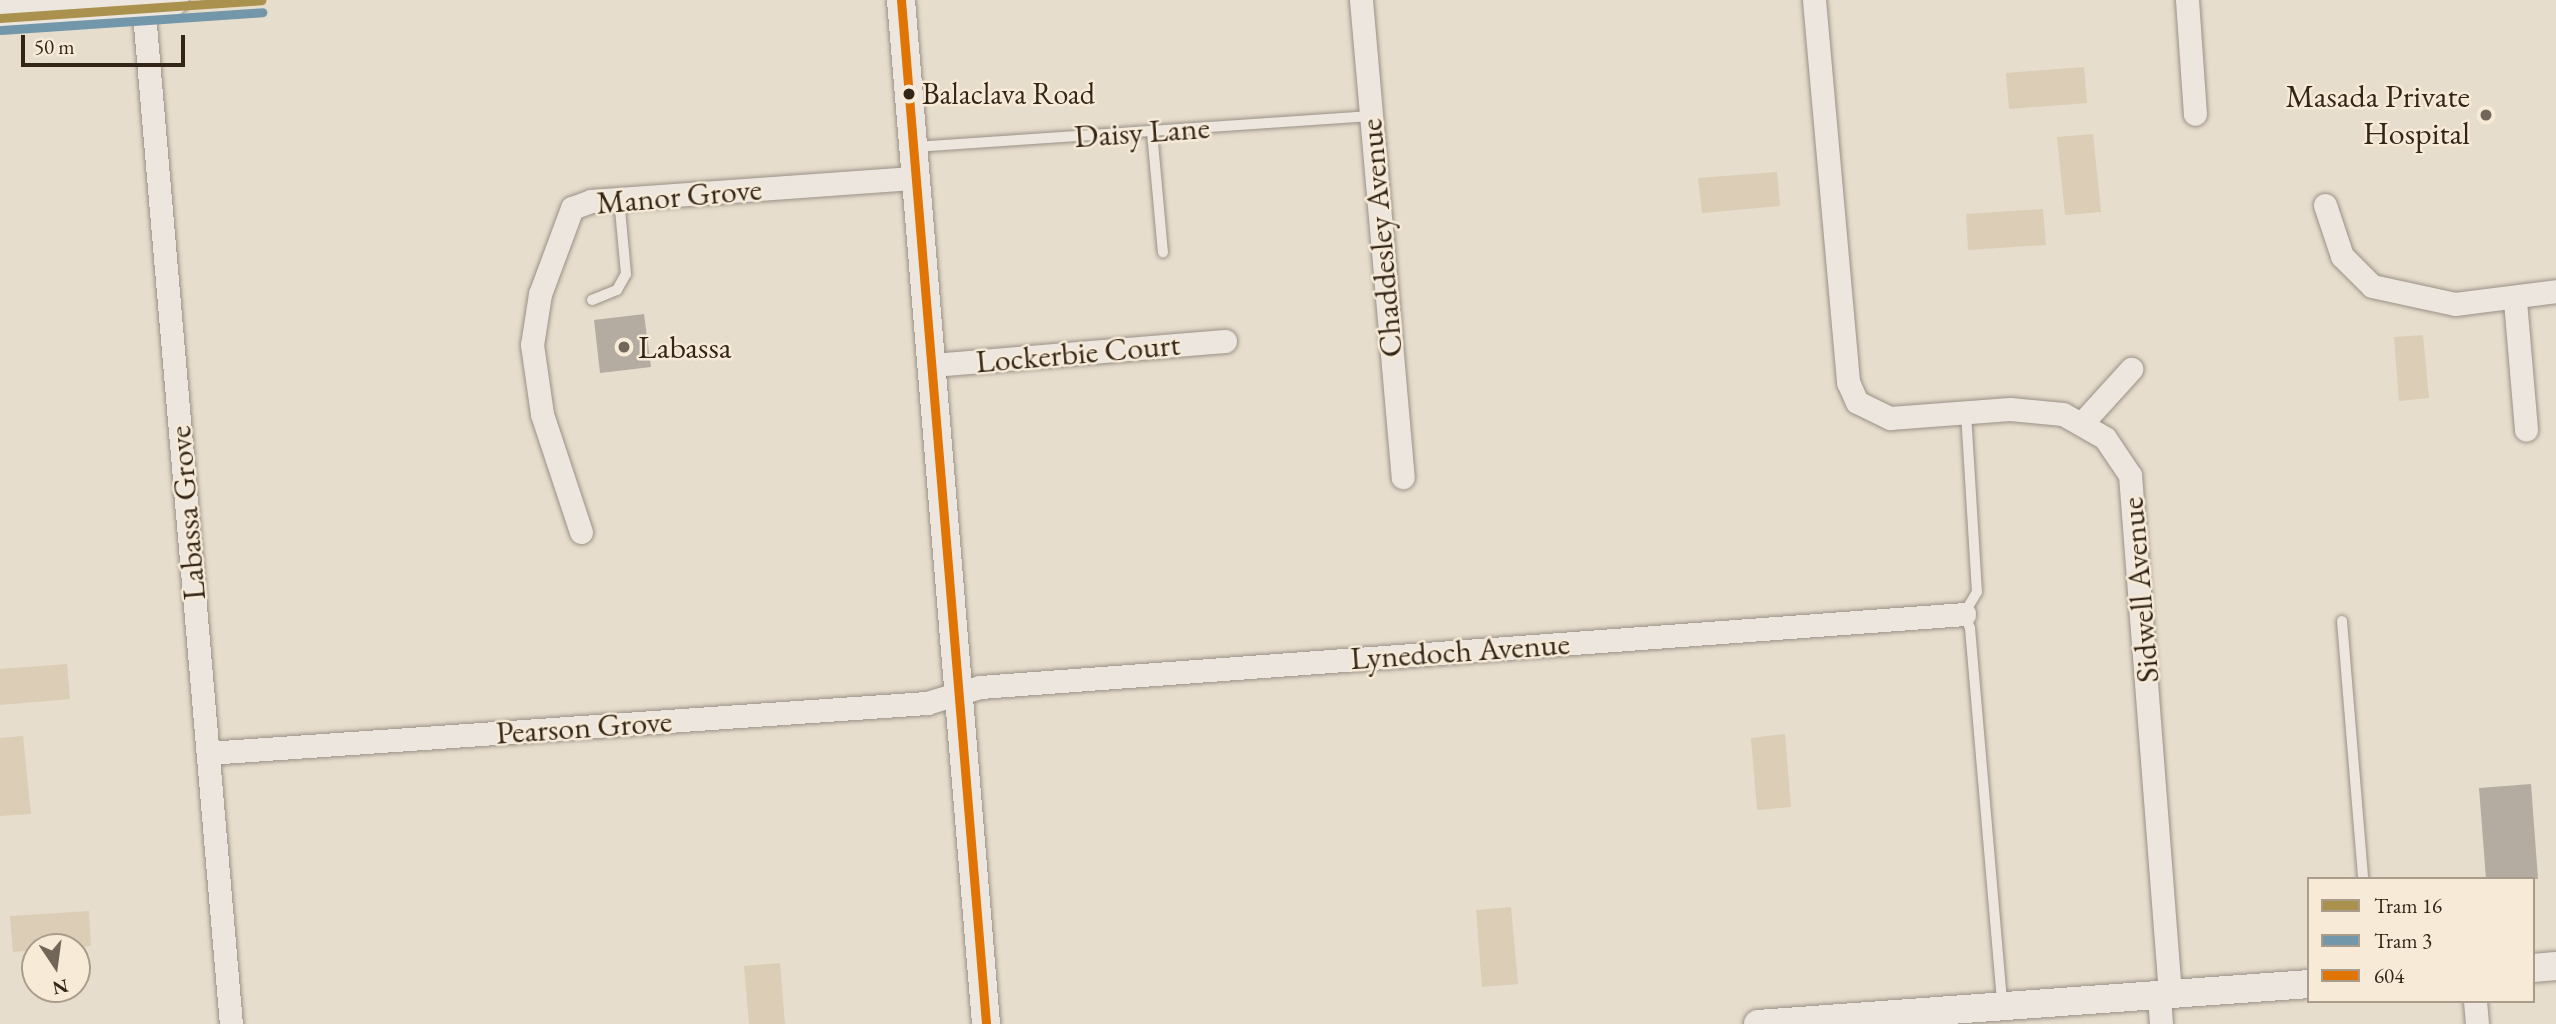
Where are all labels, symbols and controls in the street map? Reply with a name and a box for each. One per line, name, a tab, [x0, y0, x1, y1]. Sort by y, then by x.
scale bar	[24, 21, 189, 65]
text: 50 m	[34, 33, 75, 60]
place label: Balaclava Road	[922, 76, 1095, 112]
place label: Masada Private Hospital	[2286, 78, 2470, 153]
marker: Balaclava Road	[902, 87, 916, 101]
marker: Masada Private Hospital	[2476, 105, 2496, 125]
street label: Daisy Lane	[1073, 108, 1211, 156]
street label: Chaddesley Avenue	[1351, 117, 1411, 359]
street label: Manor Grove	[595, 170, 763, 222]
street label: Lockerbie Court	[974, 325, 1182, 381]
place label: Labassa	[638, 328, 732, 366]
marker: Labassa	[616, 339, 632, 355]
street label: Labassa Grove	[160, 424, 214, 602]
street label: Sidwell Avenue	[2113, 496, 2167, 684]
street label: Lynedoch Avenue	[1349, 624, 1571, 678]
street label: Pearson Grove	[495, 702, 673, 752]
legend	[2308, 877, 2535, 1003]
text: Tram 16	[2374, 892, 2442, 919]
text: Tram 3	[2374, 927, 2432, 954]
north arrow	[21, 933, 91, 1003]
text: 604	[2374, 962, 2404, 989]
text: N	[50, 973, 71, 1001]

